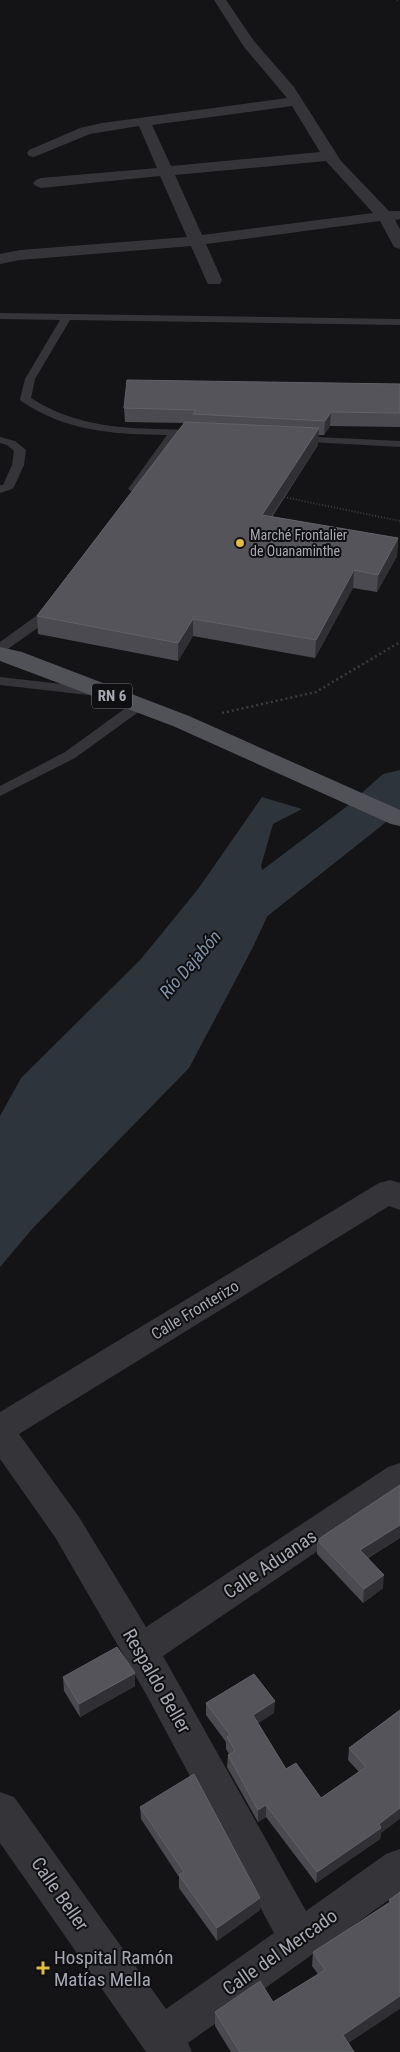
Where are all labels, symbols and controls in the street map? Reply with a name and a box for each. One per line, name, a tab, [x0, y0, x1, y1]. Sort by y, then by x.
place label: Marché Frontalier de Ouanaminthe	[250, 527, 347, 559]
marker: Marché Frontalier de Ouanaminthe	[234, 537, 246, 549]
road number: RN 6	[92, 684, 132, 708]
water label: Río Dajabón	[155, 926, 225, 1002]
street label: Calle Fronterizo	[148, 1276, 242, 1344]
street label: Calle Aduanas	[219, 1524, 321, 1604]
street label: Respaldo Beller	[118, 1625, 196, 1737]
street label: Calle Beller	[26, 1853, 94, 1935]
street label: Calle del Mercado	[218, 1904, 342, 2000]
place label: Hospital Ramón Matías Mella	[54, 1946, 173, 1991]
marker: Hospital Ramón Matías Mella	[36, 1961, 50, 1975]

